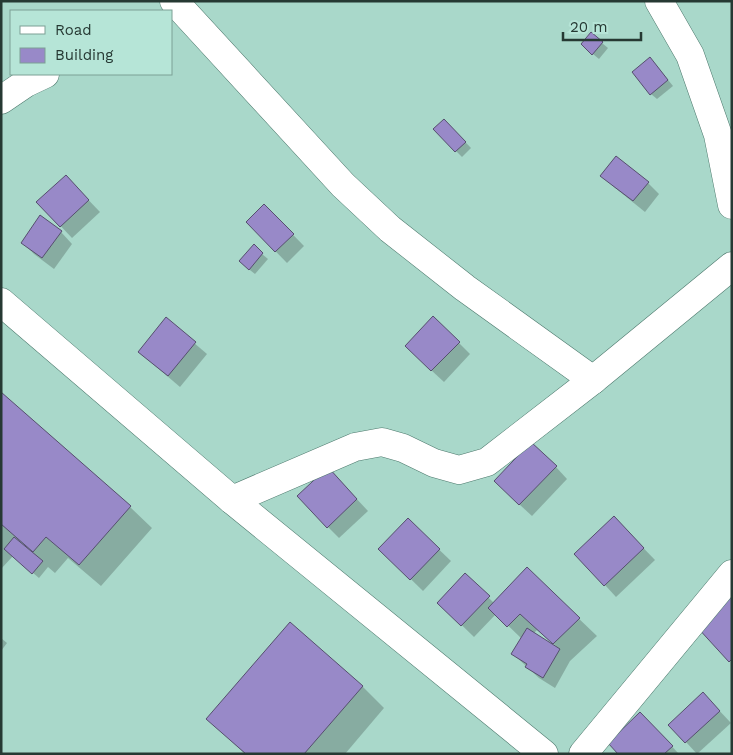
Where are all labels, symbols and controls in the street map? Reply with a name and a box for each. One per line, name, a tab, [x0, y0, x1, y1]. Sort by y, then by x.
legend	[10, 10, 172, 75]
scale bar	[563, 10, 640, 42]
text: 20 m	[570, 18, 608, 36]
text: Road	[55, 21, 92, 39]
text: Building	[55, 46, 113, 64]

